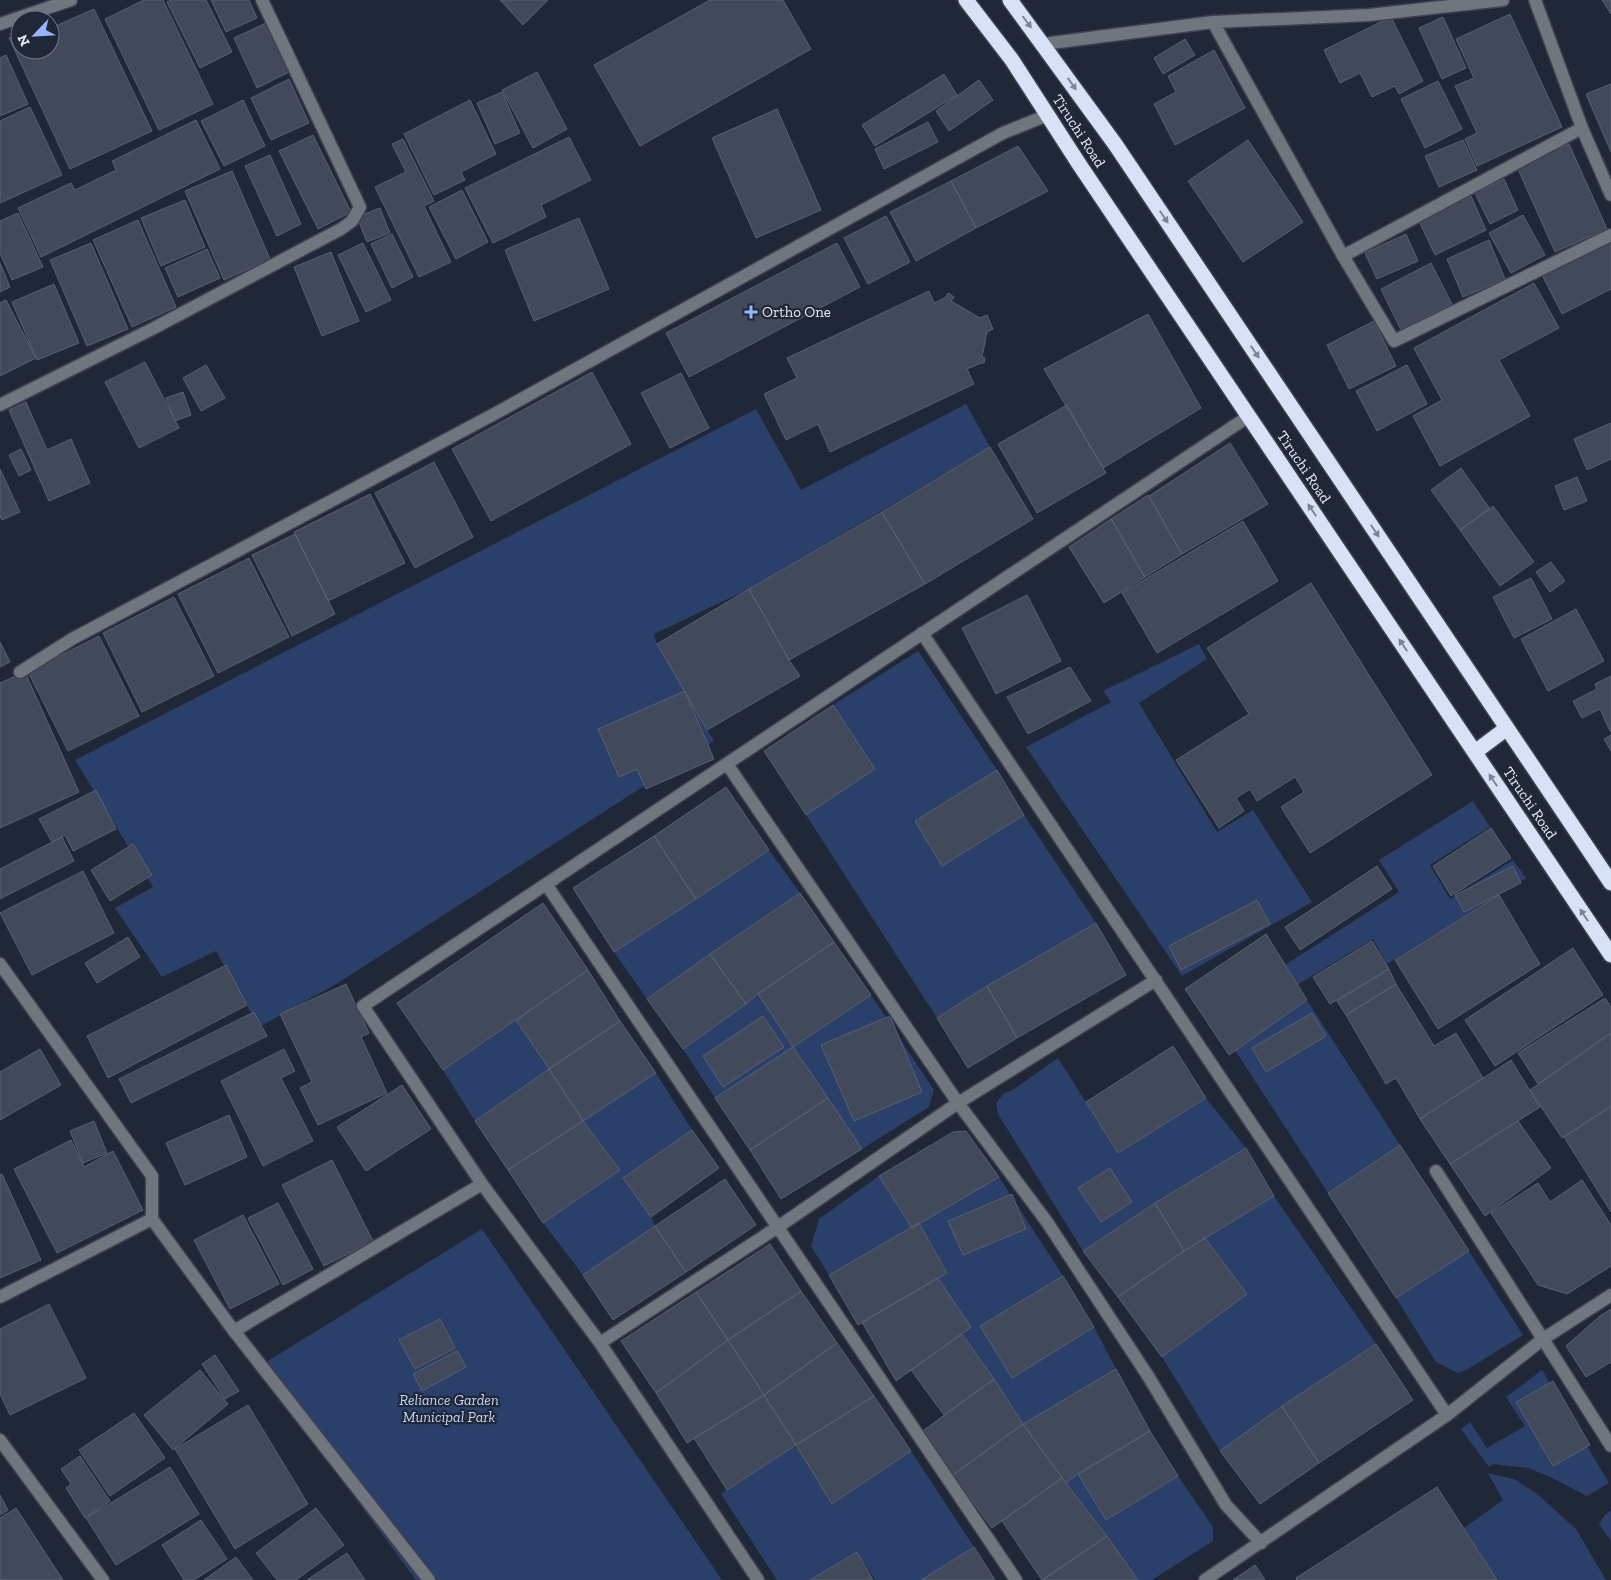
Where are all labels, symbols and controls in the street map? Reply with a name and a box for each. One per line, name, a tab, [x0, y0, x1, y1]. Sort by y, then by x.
north arrow	[10, 10, 60, 60]
one-way arrow	[1022, 15, 1032, 29]
text: N	[14, 32, 34, 49]
one-way arrow	[1067, 77, 1077, 91]
street label: Tiruchi Road	[1049, 91, 1110, 172]
one-way arrow	[1160, 211, 1169, 224]
place label: Ortho One	[762, 303, 831, 321]
marker: Ortho One	[744, 305, 758, 319]
one-way arrow	[1250, 346, 1260, 359]
street label: Tiruchi Road	[1273, 427, 1335, 507]
one-way arrow	[1307, 503, 1317, 517]
one-way arrow	[1370, 524, 1380, 538]
one-way arrow	[1398, 638, 1407, 652]
street label: Tiruchi Road	[1499, 763, 1561, 843]
one-way arrow	[1488, 773, 1498, 786]
one-way arrow	[1579, 908, 1589, 921]
park label: Reliance Garden Municipal Park	[399, 1391, 499, 1426]

